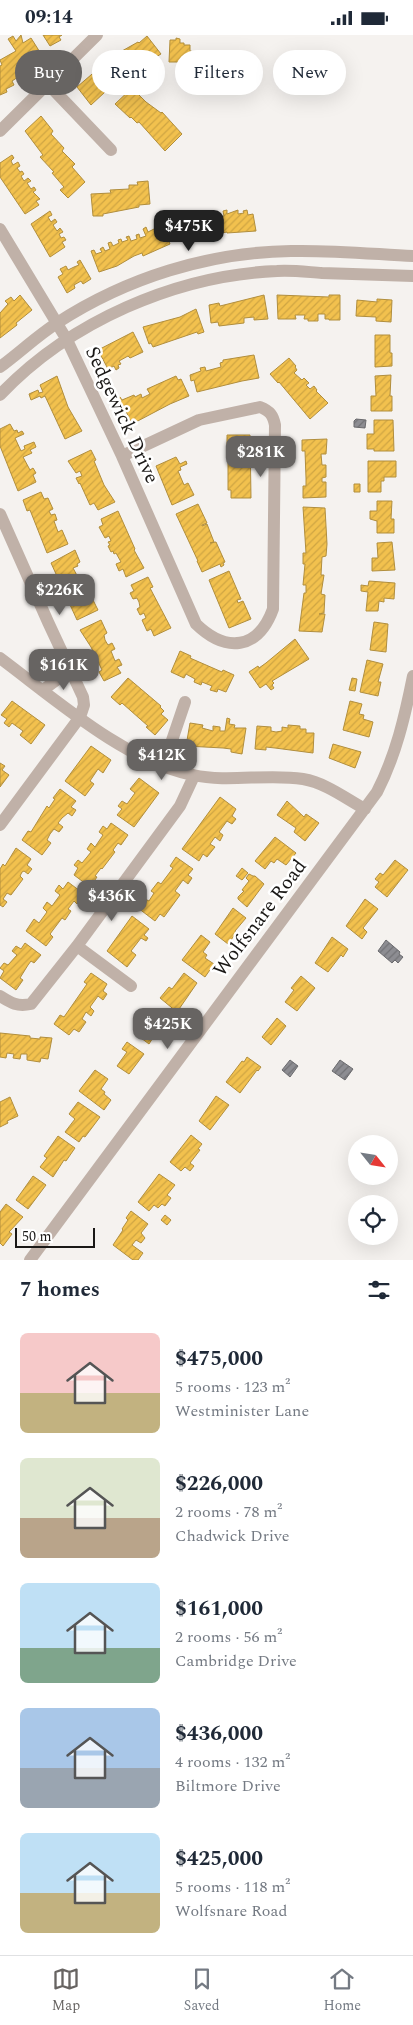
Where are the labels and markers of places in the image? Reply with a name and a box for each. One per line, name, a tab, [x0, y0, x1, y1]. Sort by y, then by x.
pin: $475K	[154, 209, 224, 252]
pin: $281K	[226, 435, 296, 478]
pin: $226K	[25, 573, 95, 616]
pin: $161K	[29, 649, 99, 691]
pin: $412K	[127, 739, 197, 781]
pin: $436K	[77, 879, 147, 922]
pin: $425K	[133, 1007, 203, 1050]

